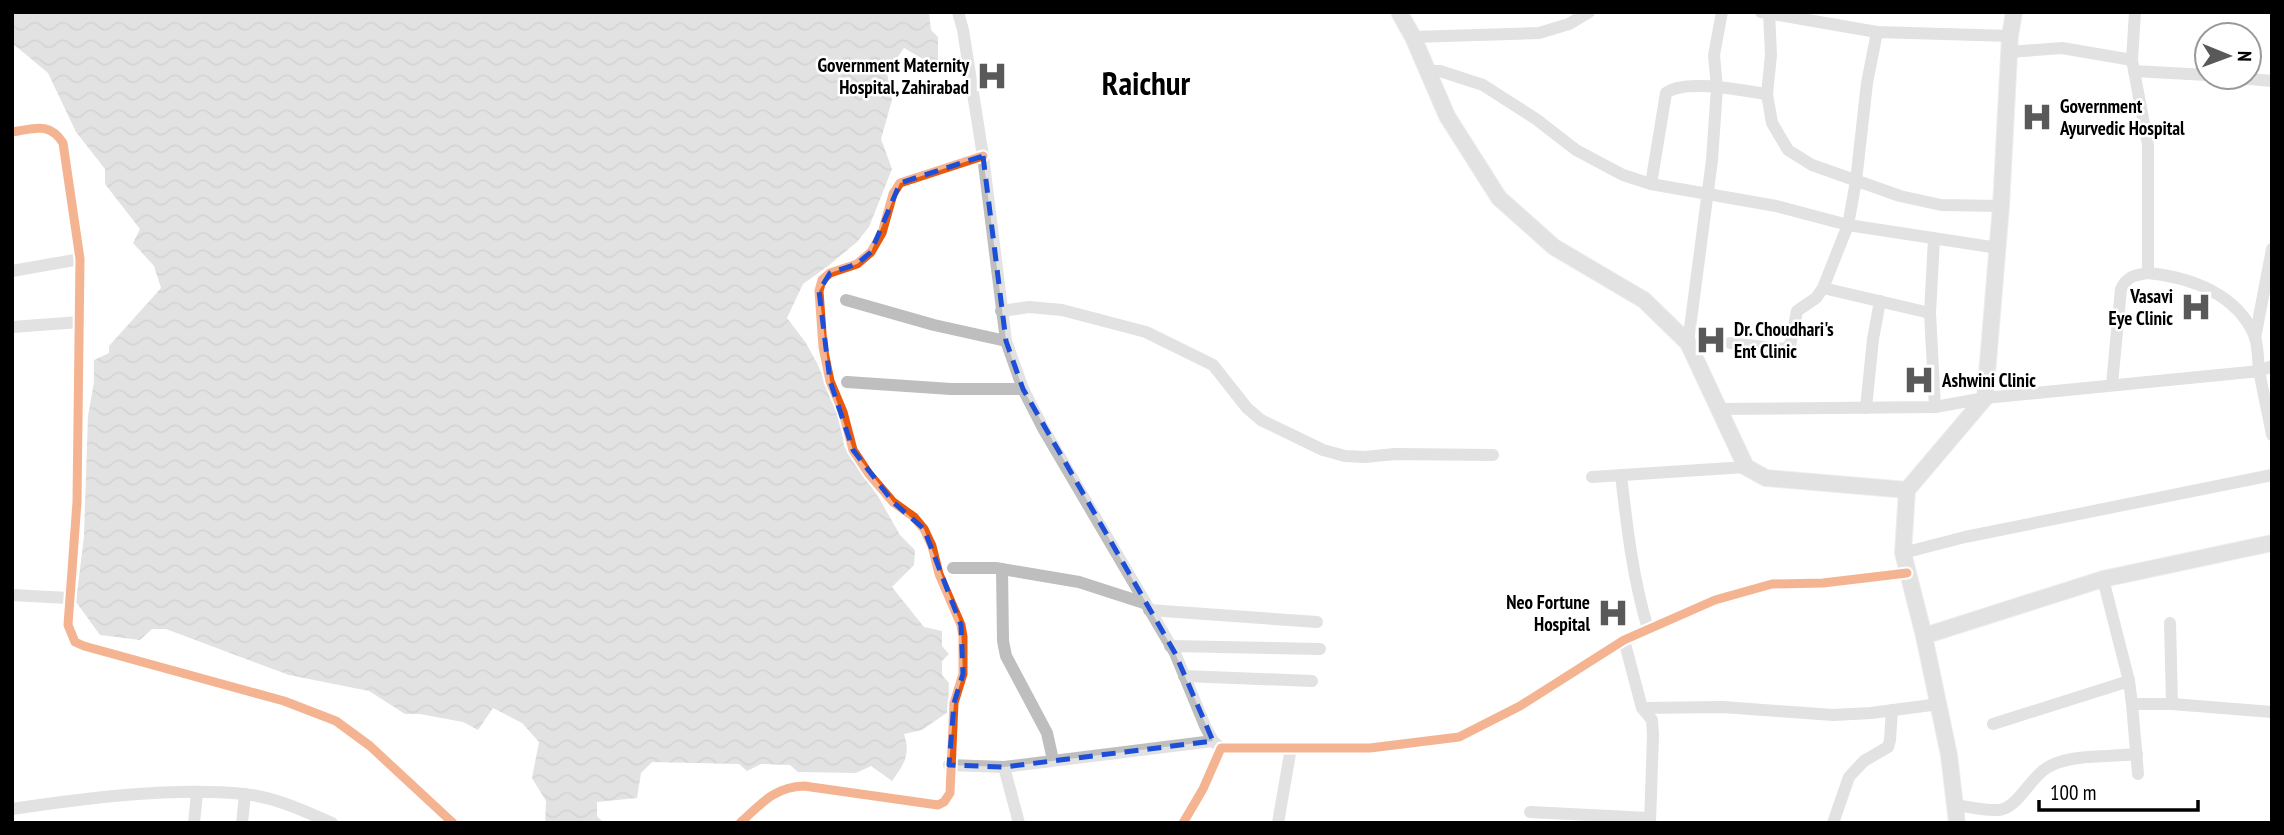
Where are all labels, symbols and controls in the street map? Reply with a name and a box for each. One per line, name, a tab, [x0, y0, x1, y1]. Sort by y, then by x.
north arrow	[2193, 21, 2263, 91]
text: N	[2233, 51, 2257, 62]
place label: Government Maternity Hospital, Zahirabad	[818, 53, 969, 99]
hospital icon: Government Maternity Hospital, Zahirabad	[975, 59, 1009, 93]
district label: Raichur	[1102, 61, 1191, 104]
place label: Government Ayurvedic Hospital	[2059, 94, 2185, 140]
hospital icon: Government Ayurvedic Hospital	[2020, 100, 2054, 134]
place label: Vasavi Eye Clinic	[2109, 284, 2173, 330]
hospital icon: Vasavi Eye Clinic	[2179, 290, 2213, 324]
place label: Dr. Choudhari's Ent Clinic	[1734, 317, 1834, 363]
hospital icon: Dr. Choudhari's Ent Clinic	[1694, 323, 1728, 357]
hospital icon: Ashwini Clinic	[1902, 363, 1936, 397]
place label: Ashwini Clinic	[1941, 368, 2036, 392]
place label: Neo Fortune Hospital	[1506, 590, 1590, 636]
hospital icon: Neo Fortune Hospital	[1596, 596, 1630, 630]
scale bar	[2039, 768, 2198, 812]
text: 100 m	[2050, 779, 2096, 806]

